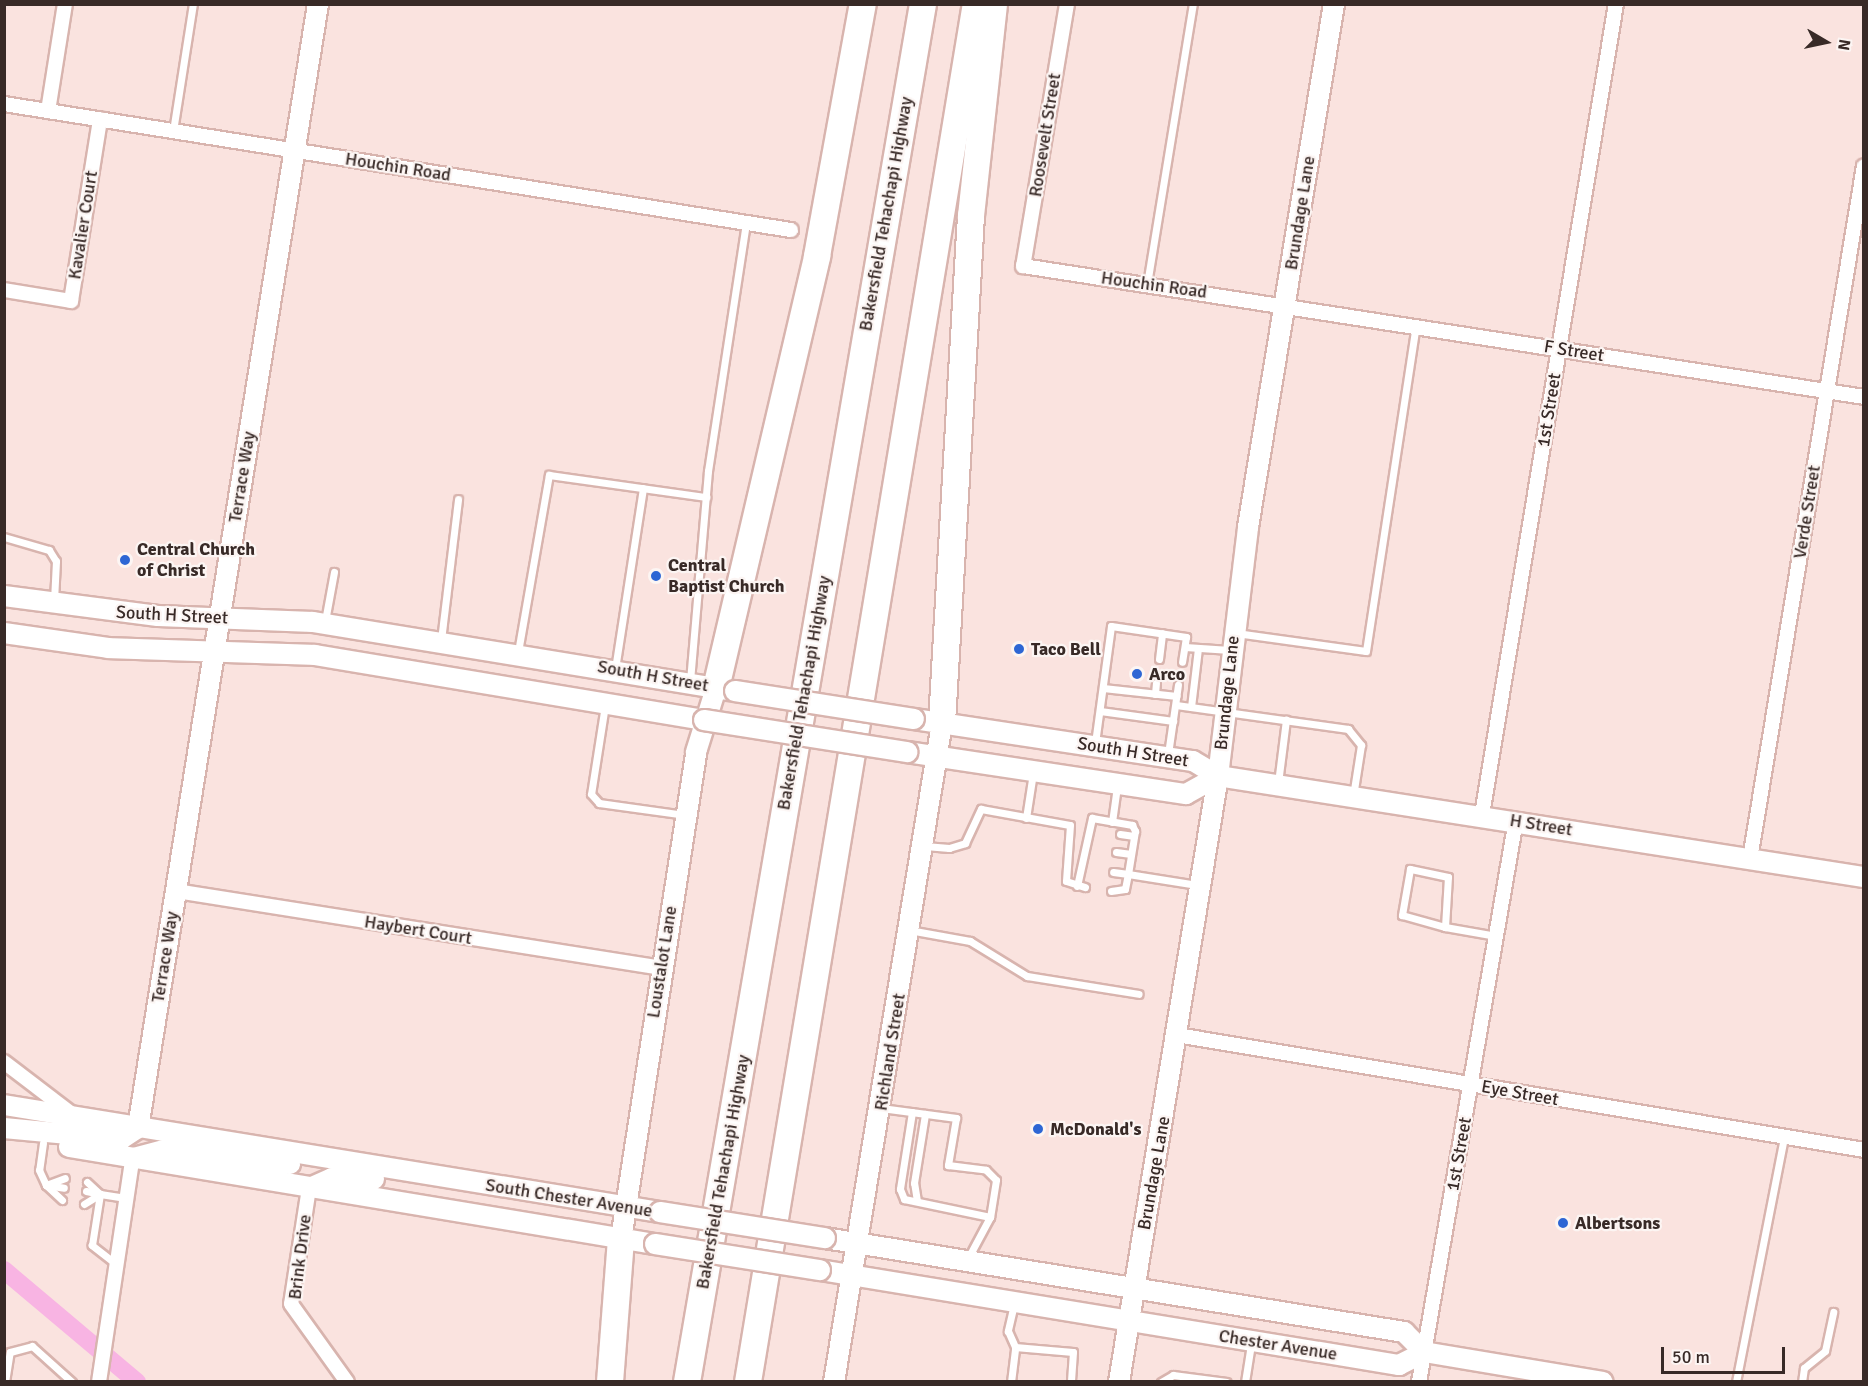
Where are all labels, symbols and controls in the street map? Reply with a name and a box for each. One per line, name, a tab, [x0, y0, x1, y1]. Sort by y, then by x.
north arrow	[1796, 12, 1856, 72]
text: N	[1833, 38, 1855, 52]
street label: Roosevelt Street	[1025, 72, 1065, 198]
street label: Bakersfield Tehachapi Highway	[855, 95, 917, 333]
street label: Houchin Road	[344, 148, 452, 186]
street label: Brundage Lane	[1280, 154, 1320, 272]
street label: Kavalier Court	[64, 169, 102, 281]
street label: Houchin Road	[1100, 267, 1208, 303]
street label: F Street	[1543, 336, 1605, 366]
street label: 1st Street	[1532, 371, 1566, 449]
street label: Terrace Way	[224, 430, 260, 524]
street label: Verde Street	[1789, 464, 1825, 560]
place label: Central Church of Christ	[137, 539, 255, 582]
marker: Central Church of Christ	[118, 553, 132, 567]
place label: Central Baptist Church	[668, 555, 785, 598]
marker: Central Baptist Church	[649, 569, 663, 583]
street label: Bakersfield Tehachapi Highway	[773, 574, 835, 812]
street label: South H Street	[115, 601, 229, 629]
street label: Brundage Lane	[1210, 635, 1244, 751]
place label: Taco Bell	[1031, 638, 1101, 660]
marker: Taco Bell	[1012, 642, 1026, 656]
street label: South H Street	[596, 656, 710, 696]
place label: Arco	[1149, 663, 1185, 685]
marker: Arco	[1130, 667, 1144, 681]
street label: South H Street	[1076, 733, 1190, 771]
street label: H Street	[1508, 809, 1574, 841]
street label: Loustalot Lane	[642, 904, 682, 1020]
street label: Terrace Way	[147, 910, 183, 1004]
street label: Haybert Court	[363, 911, 473, 949]
street label: Richland Street	[870, 992, 910, 1112]
street label: Bakersfield Tehachapi Highway	[692, 1053, 754, 1291]
street label: Eye Street	[1480, 1076, 1560, 1110]
street label: Brundage Lane	[1133, 1114, 1175, 1232]
street label: 1st Street	[1442, 1115, 1476, 1193]
place label: McDonald's	[1050, 1118, 1141, 1140]
marker: McDonald's	[1031, 1122, 1045, 1136]
street label: South Chester Avenue	[484, 1174, 654, 1222]
place label: Albertsons	[1575, 1212, 1660, 1234]
street label: Brink Drive	[284, 1213, 316, 1301]
marker: Albertsons	[1556, 1216, 1570, 1230]
street label: Chester Avenue	[1217, 1325, 1339, 1365]
scale bar	[1664, 1335, 1788, 1373]
text: 50 m	[1672, 1346, 1710, 1368]

